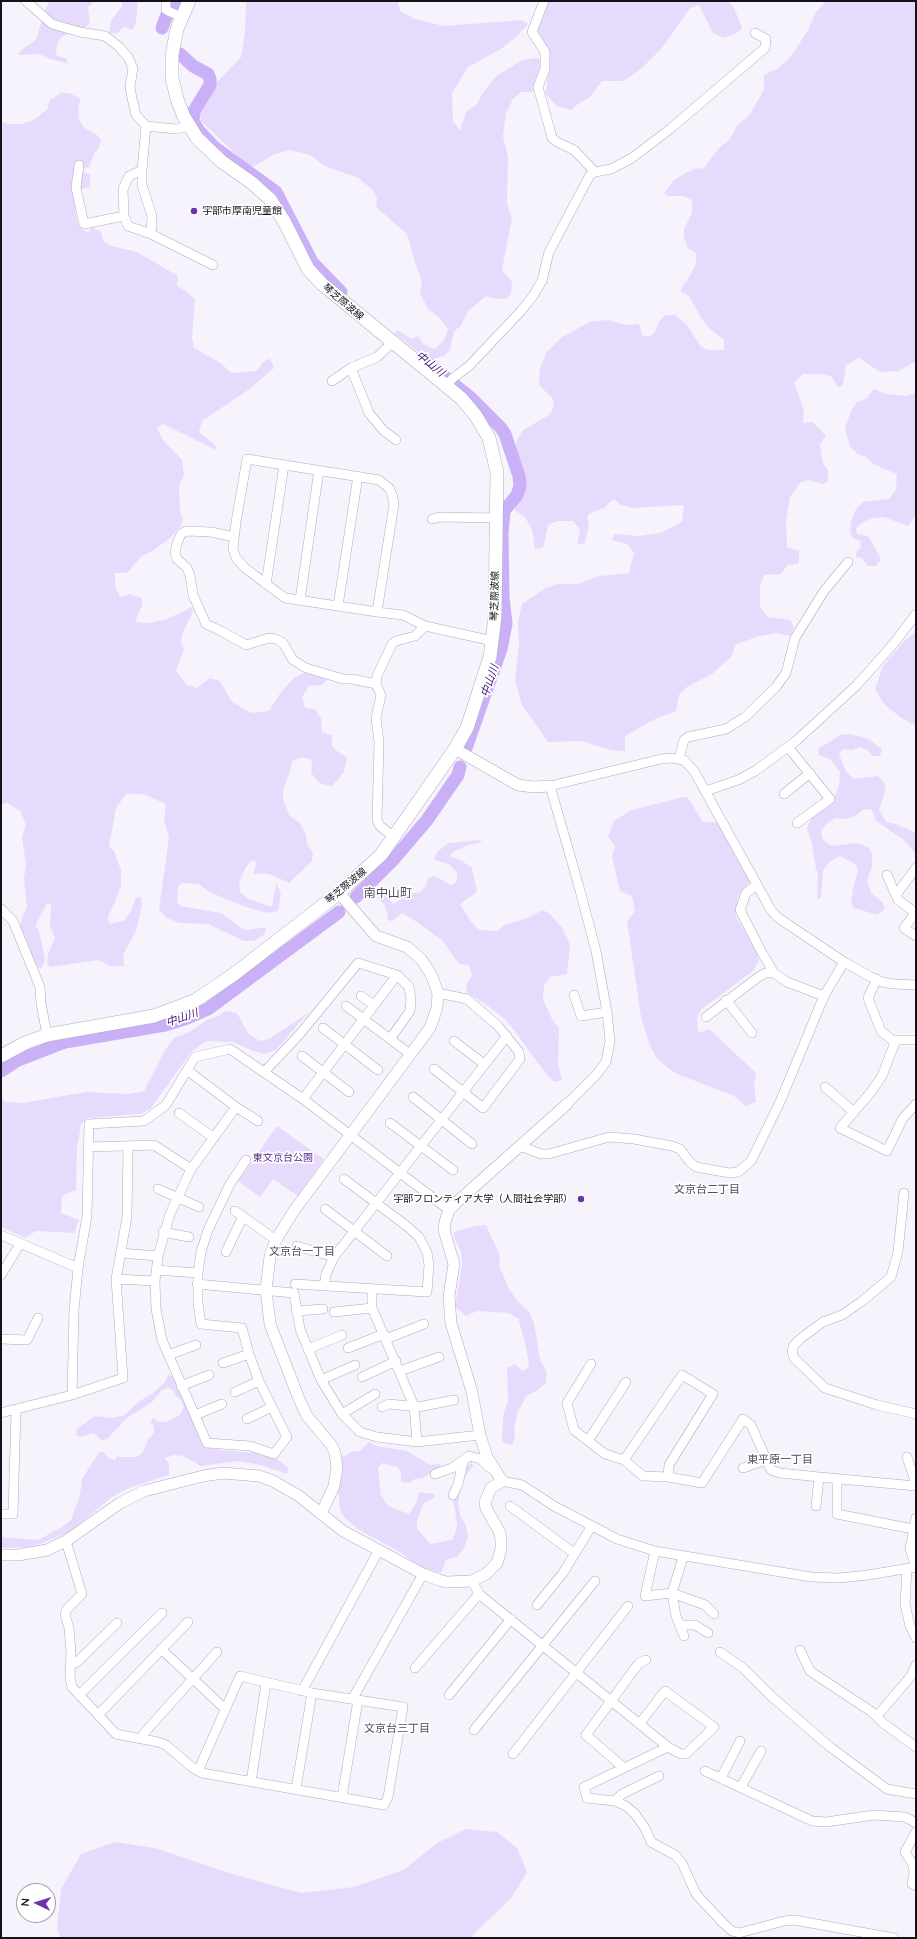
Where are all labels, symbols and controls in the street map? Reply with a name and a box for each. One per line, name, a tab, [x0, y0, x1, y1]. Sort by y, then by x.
place label: 宇部市厚南児童館	[202, 205, 282, 217]
marker: 宇部市厚南児童館	[189, 206, 199, 216]
street label: 琴芝際波線	[320, 281, 366, 323]
water label: 中山川	[413, 348, 447, 380]
street label: 琴芝際波線	[489, 571, 501, 621]
water label: 中山川	[478, 663, 502, 699]
street label: 琴芝際波線	[323, 865, 369, 907]
district label: 南中山町	[364, 886, 412, 900]
water label: 中山川	[164, 1006, 200, 1030]
park label: 東文京台公園	[253, 1152, 313, 1164]
district label: 文京台二丁目	[674, 1183, 740, 1197]
place label: 宇部フロンティア大学（人間社会学部）	[393, 1193, 573, 1205]
marker: 宇部フロンティア大学（人間社会学部）	[576, 1194, 586, 1204]
district label: 文京台一丁目	[269, 1245, 335, 1259]
district label: 東平原一丁目	[747, 1453, 813, 1467]
district label: 文京台三丁目	[364, 1722, 430, 1736]
north arrow	[16, 1883, 56, 1923]
text: N	[18, 1898, 32, 1907]

